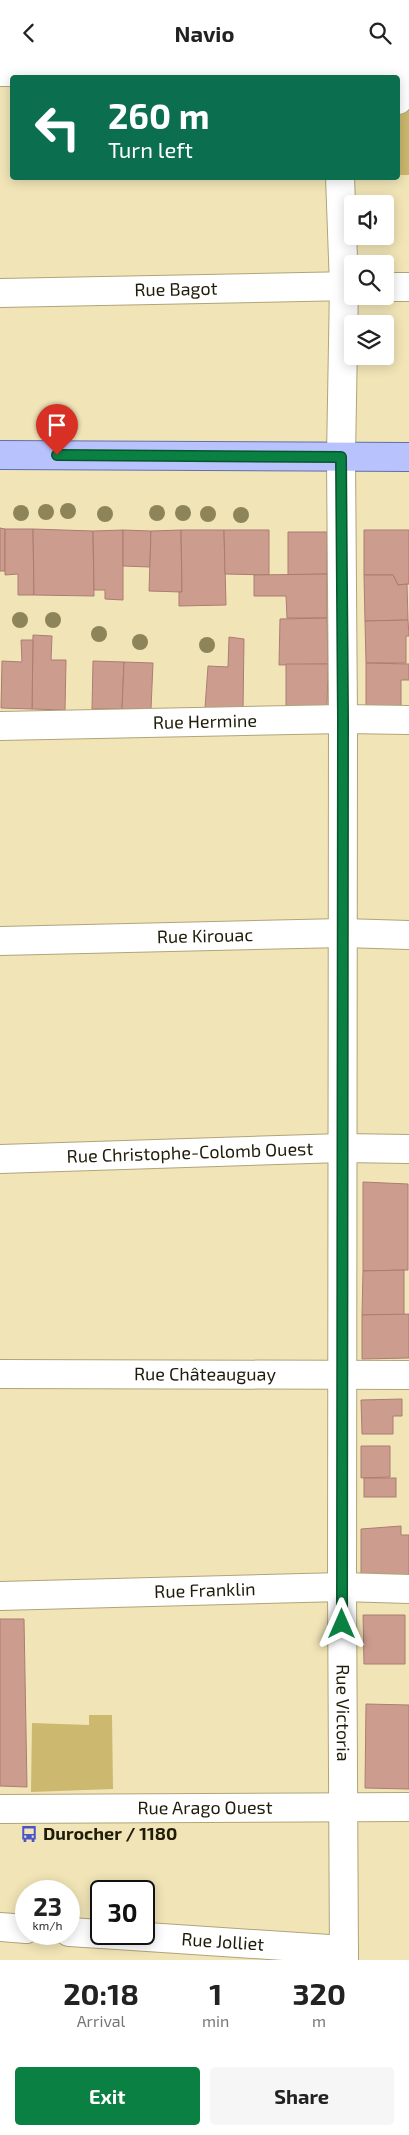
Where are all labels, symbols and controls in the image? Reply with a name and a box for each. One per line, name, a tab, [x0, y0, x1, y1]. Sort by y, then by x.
icon: back	[15, 19, 43, 47]
icon: search	[366, 19, 394, 47]
text: Navio	[175, 20, 234, 46]
text: 260 m	[108, 94, 209, 136]
icon: left	[25, 95, 90, 160]
text: Turn left	[108, 136, 193, 162]
map controls	[344, 195, 394, 365]
button: sound	[344, 195, 394, 245]
button: search	[344, 255, 394, 305]
street label: Rue Bagot	[134, 277, 218, 300]
button: layers	[344, 315, 394, 365]
pin	[36, 404, 78, 455]
icon: arrive	[43, 411, 71, 439]
street label: Rue Hermine	[153, 709, 257, 733]
street label: Rue Kirouac	[156, 923, 254, 947]
street label: Rue Christophe-Colomb Ouest	[66, 1137, 314, 1167]
street label: Rue Châteauguay	[134, 1362, 277, 1385]
street label: Rue Franklin	[154, 1577, 256, 1602]
position arrow	[315, 1597, 367, 1649]
street label: Rue Victoria	[332, 1664, 355, 1762]
street label: Rue Arago Ouest	[137, 1796, 273, 1818]
place label: Durocher / 1180	[43, 1822, 177, 1844]
bus stop icon: Durocher / 1180	[19, 1824, 39, 1844]
speed limit sign: 30	[90, 1880, 155, 1945]
text: 23	[33, 1891, 62, 1921]
text: km/h	[33, 1918, 62, 1932]
street label: Rue Jolliet	[181, 1927, 265, 1955]
text: 20:18	[63, 1975, 139, 2011]
text: 1	[209, 1975, 222, 2011]
text: 320	[292, 1975, 346, 2011]
text: Arrival	[77, 2011, 125, 2030]
text: min	[202, 2011, 229, 2030]
text: m	[312, 2011, 326, 2030]
button: Exit	[15, 2067, 200, 2125]
button: Share	[210, 2067, 394, 2125]

